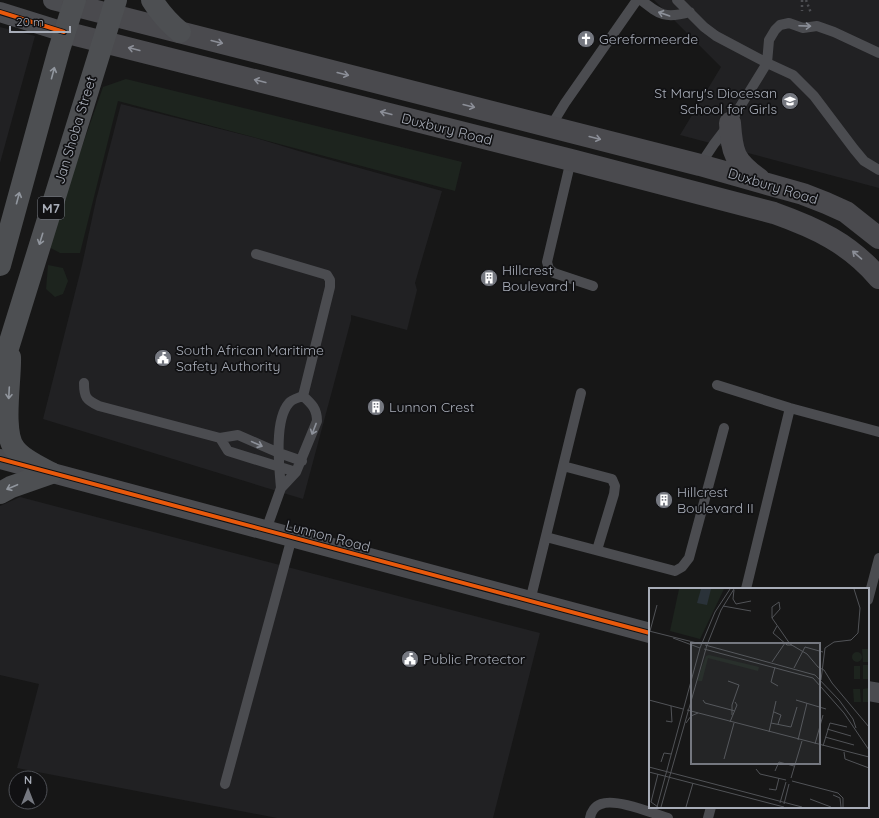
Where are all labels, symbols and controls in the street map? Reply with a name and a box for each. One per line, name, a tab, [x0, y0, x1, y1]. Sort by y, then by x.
scale bar	[10, 8, 70, 34]
one-way arrow	[657, 10, 670, 17]
text: 20 m	[16, 14, 44, 29]
one-way arrow	[798, 23, 811, 30]
church icon: Gereformeerde	[576, 29, 596, 49]
place label: Gereformeerde	[599, 30, 698, 48]
one-way arrow	[211, 38, 224, 46]
one-way arrow	[128, 45, 141, 53]
one-way arrow	[50, 67, 57, 80]
one-way arrow	[337, 70, 350, 78]
street label: Jan Shoba Street	[50, 74, 100, 186]
one-way arrow	[254, 77, 267, 85]
place label: St Mary's Diocesan School for Girls	[654, 84, 777, 118]
school or university icon: St Mary's Diocesan School for Girls	[780, 91, 800, 111]
one-way arrow	[463, 103, 476, 110]
one-way arrow	[380, 109, 393, 117]
street label: Duxbury Road	[400, 109, 494, 149]
one-way arrow	[589, 135, 602, 142]
street label: Duxbury Road	[726, 164, 820, 208]
one-way arrow	[15, 192, 22, 205]
road number: M7	[38, 197, 64, 219]
one-way arrow	[37, 232, 44, 245]
one-way arrow	[851, 251, 862, 260]
place label: Hillcrest Boulevard I	[502, 261, 575, 295]
building icon: Hillcrest Boulevard I	[479, 268, 499, 288]
place label: South African Maritime Safety Authority	[176, 341, 324, 375]
public building icon: South African Maritime Safety Authority	[153, 348, 173, 368]
one-way arrow	[5, 386, 13, 399]
building icon: Lunnon Crest	[366, 397, 386, 417]
place label: Lunnon Crest	[389, 398, 475, 416]
one-way arrow	[309, 422, 317, 434]
one-way arrow	[251, 440, 263, 448]
one-way arrow	[6, 483, 18, 491]
place label: Hillcrest Boulevard II	[677, 483, 754, 517]
building icon: Hillcrest Boulevard II	[654, 490, 674, 510]
street label: Lunnon Road	[284, 516, 372, 556]
inset map	[649, 588, 869, 808]
public building icon: Public Protector	[400, 649, 420, 669]
place label: Public Protector	[423, 650, 526, 668]
north arrow	[8, 770, 48, 810]
text: N	[24, 773, 32, 787]

